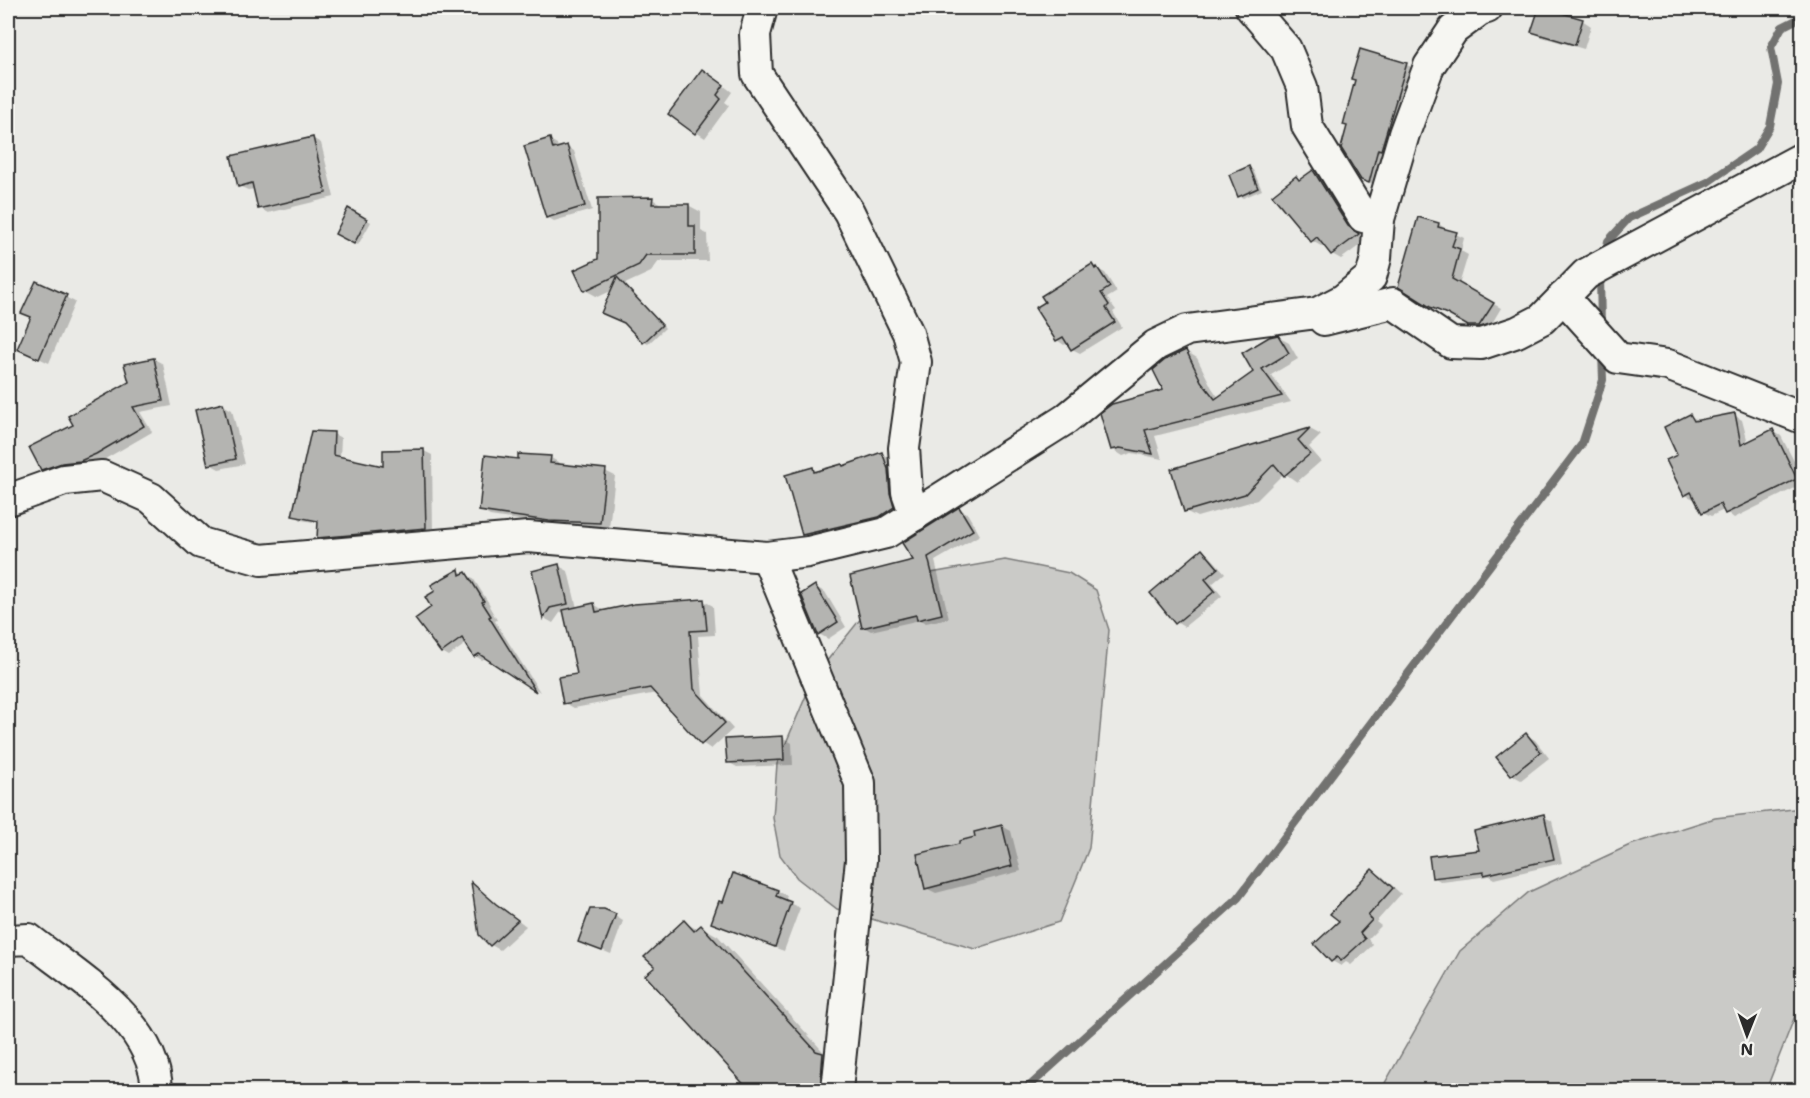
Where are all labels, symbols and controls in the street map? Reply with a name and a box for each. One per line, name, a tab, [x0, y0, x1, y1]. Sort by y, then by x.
north arrow	[1717, 1005, 1777, 1065]
text: N	[1740, 1039, 1753, 1060]

